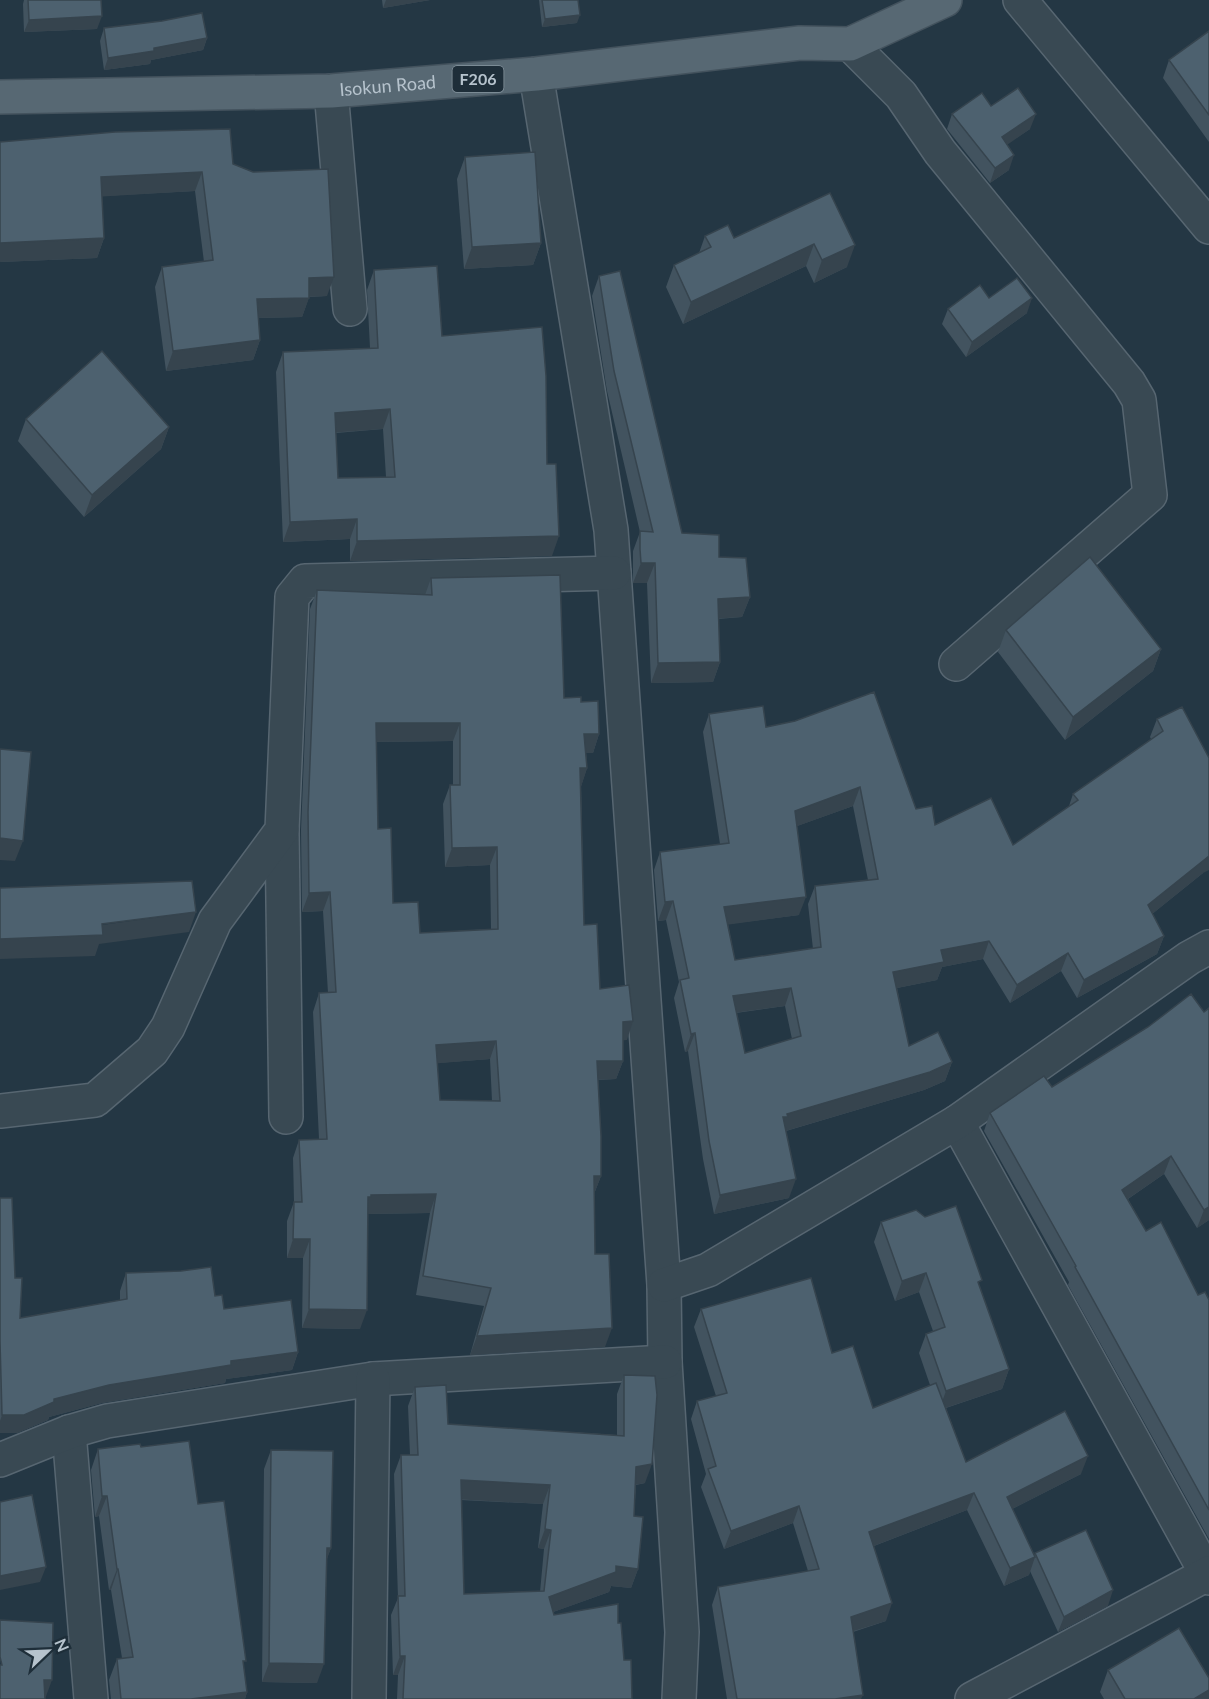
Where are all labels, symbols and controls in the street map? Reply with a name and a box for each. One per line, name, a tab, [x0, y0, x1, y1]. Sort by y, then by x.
road number: F206	[452, 66, 504, 92]
street label: Isokun Road	[339, 70, 437, 100]
north arrow	[18, 1621, 78, 1681]
text: N	[51, 1636, 73, 1654]

